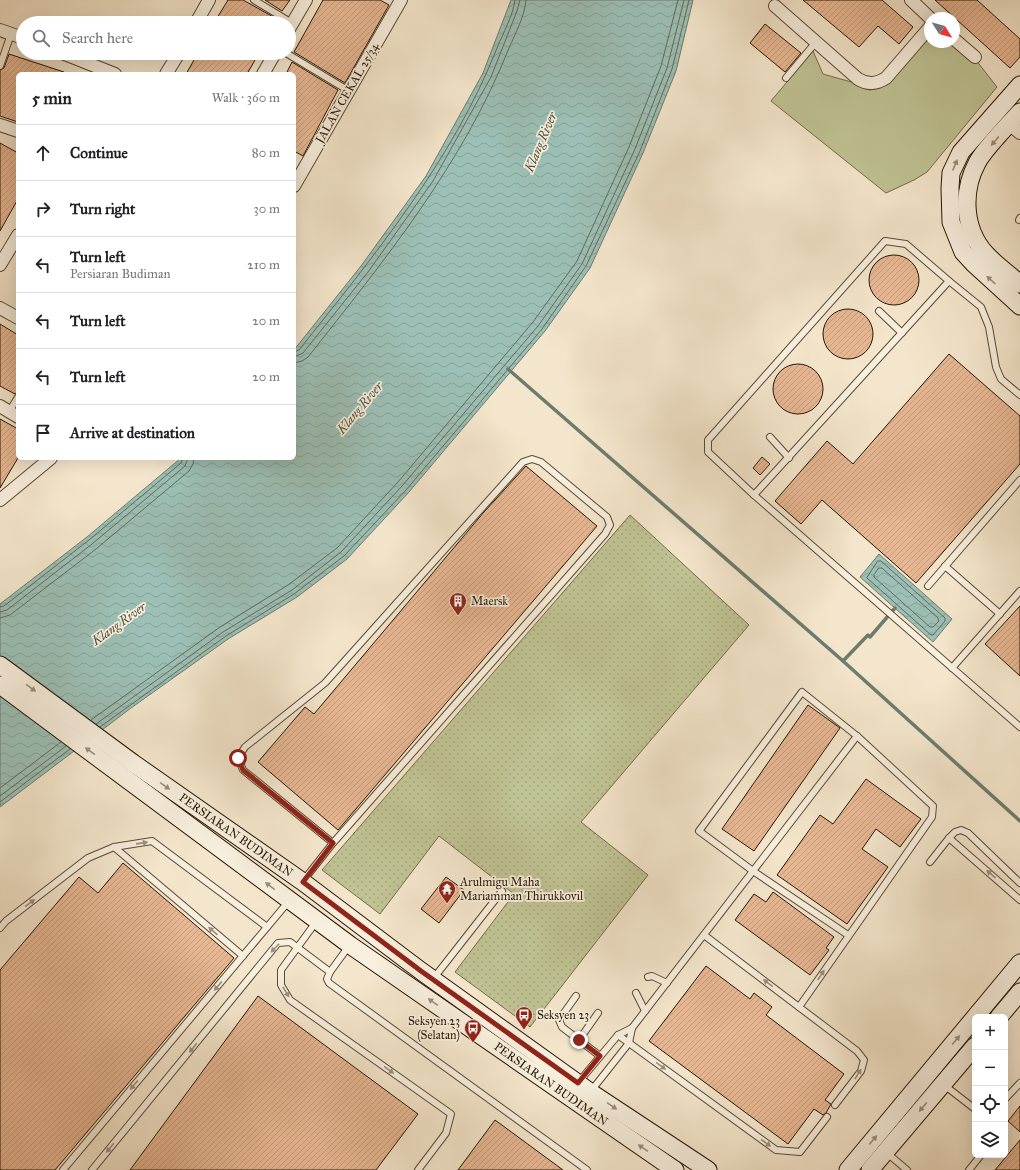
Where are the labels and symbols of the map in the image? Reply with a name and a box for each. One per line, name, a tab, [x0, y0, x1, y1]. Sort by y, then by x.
north arrow	[924, 12, 960, 48]
street label: JALAN CEKAL 25/34	[312, 40, 383, 148]
water label: Klang River	[521, 109, 561, 175]
one-way arrow	[990, 136, 999, 147]
one-way arrow	[952, 159, 958, 170]
one-way arrow	[986, 275, 996, 284]
water label: Klang River	[333, 378, 387, 438]
building icon: Maersk	[448, 591, 468, 616]
place label: Maersk	[471, 594, 508, 608]
water label: Klang River	[88, 599, 150, 650]
one-way arrow	[26, 684, 37, 692]
one-way arrow	[84, 746, 95, 755]
route start	[229, 749, 247, 767]
one-way arrow	[160, 782, 171, 790]
street label: PERSIARAN BUDIMAN	[176, 790, 296, 880]
one-way arrow	[136, 840, 148, 846]
one-way arrow	[986, 870, 996, 879]
place label: Arulmigu Maha Mariamman Thirukkovil	[459, 875, 584, 903]
temple icon: Arulmigu Maha Mariamman Thirukkovil	[437, 879, 457, 904]
one-way arrow	[264, 882, 275, 890]
one-way arrow	[24, 899, 35, 907]
one-way arrow	[208, 926, 219, 935]
one-way arrow	[271, 943, 280, 953]
one-way arrow	[817, 969, 825, 980]
one-way arrow	[763, 979, 774, 988]
one-way arrow	[213, 980, 222, 991]
one-way arrow	[282, 986, 289, 998]
one-way arrow	[427, 998, 438, 1006]
bus stop icon: Seksyen 23	[514, 1005, 534, 1030]
place label: Seksyen 23	[537, 1008, 589, 1022]
place label: Seksyen 23 (Selatan)	[408, 1014, 460, 1042]
bus stop icon: Seksyen 23 (Selatan)	[463, 1018, 483, 1043]
route end	[570, 1031, 588, 1049]
one-way arrow	[951, 1034, 960, 1045]
street label: PERSIARAN BUDIMAN	[491, 1039, 611, 1129]
one-way arrow	[188, 1042, 197, 1053]
one-way arrow	[655, 1062, 666, 1070]
one-way arrow	[383, 1066, 394, 1074]
one-way arrow	[855, 1068, 862, 1079]
one-way arrow	[130, 1080, 139, 1090]
one-way arrow	[918, 1102, 927, 1113]
one-way arrow	[606, 1103, 618, 1110]
one-way arrow	[868, 1135, 877, 1145]
one-way arrow	[760, 1138, 771, 1147]
one-way arrow	[106, 1143, 115, 1154]
one-way arrow	[638, 1144, 648, 1152]

